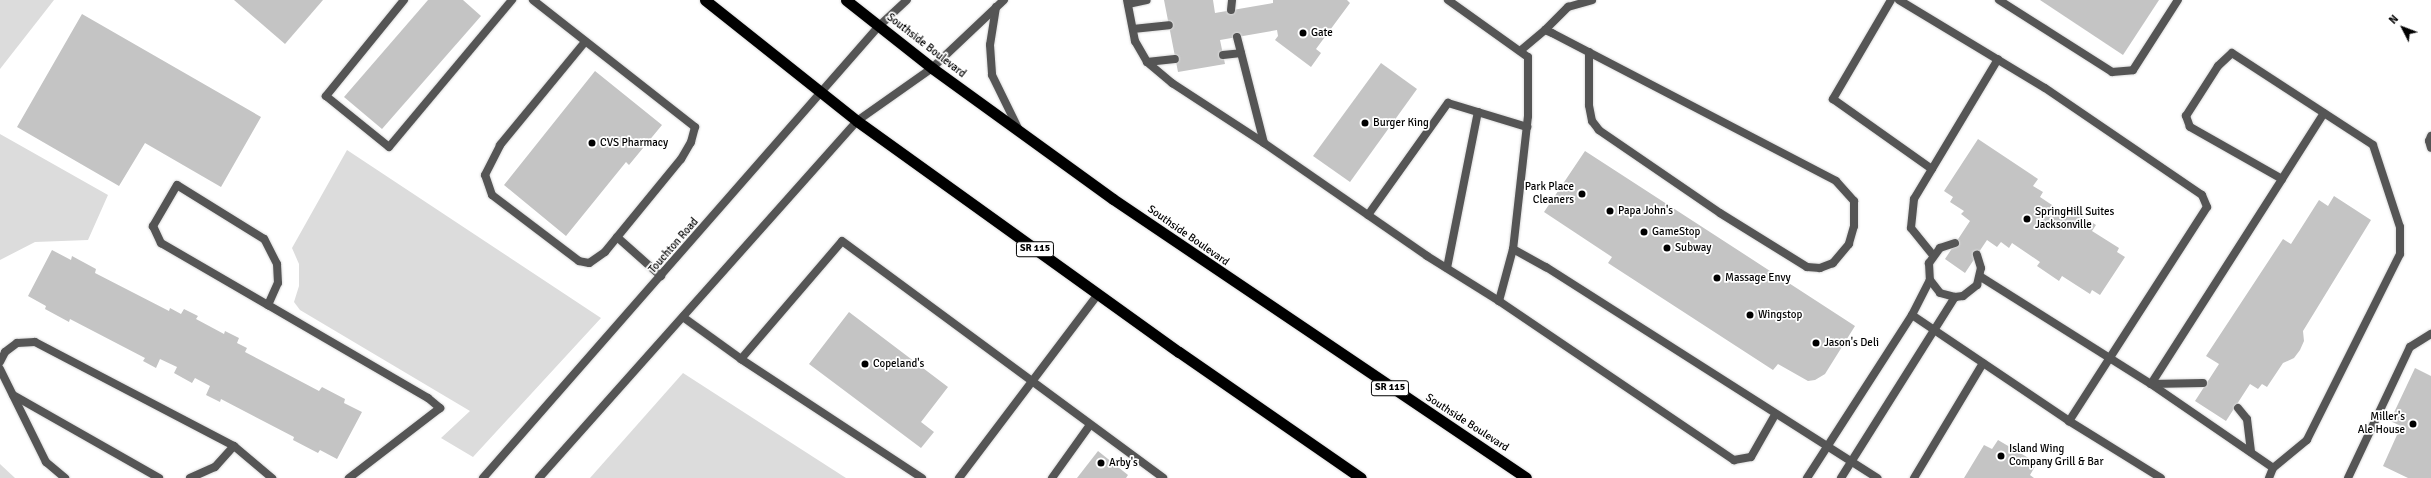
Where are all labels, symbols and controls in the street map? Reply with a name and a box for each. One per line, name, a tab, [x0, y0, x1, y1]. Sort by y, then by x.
north arrow	[2383, 8, 2423, 48]
street label: Southside Boulevard	[884, 11, 968, 81]
text: N	[2386, 12, 2401, 27]
place label: Gate	[1311, 26, 1333, 40]
marker: Gate	[1298, 28, 1308, 38]
place label: Burger King	[1373, 116, 1429, 130]
marker: Burger King	[1360, 118, 1370, 128]
place label: CVS Pharmacy	[600, 136, 668, 150]
marker: CVS Pharmacy	[587, 138, 597, 148]
place label: Park Place Cleaners	[1525, 181, 1574, 207]
marker: Park Place Cleaners	[1577, 189, 1587, 199]
street label: Southside Boulevard	[1145, 203, 1231, 269]
place label: Papa John's	[1618, 204, 1673, 218]
marker: Papa John's	[1605, 206, 1615, 216]
place label: SpringHill Suites Jacksonville	[2035, 206, 2114, 232]
marker: SpringHill Suites Jacksonville	[2022, 214, 2032, 224]
street label: Touchton Road	[646, 216, 702, 276]
place label: GameStop	[1652, 225, 1700, 239]
marker: GameStop	[1639, 227, 1649, 237]
road number: SR 115	[1015, 241, 1055, 257]
place label: Subway	[1675, 241, 1711, 255]
marker: Subway	[1662, 243, 1672, 253]
place label: Massage Envy	[1725, 271, 1791, 285]
marker: Massage Envy	[1712, 273, 1722, 283]
place label: Wingstop	[1758, 308, 1802, 322]
marker: Wingstop	[1745, 310, 1755, 320]
place label: Jason's Deli	[1824, 336, 1879, 350]
marker: Jason's Deli	[1811, 338, 1821, 348]
place label: Copeland's	[873, 357, 924, 371]
marker: Copeland's	[860, 359, 870, 369]
road number: SR 115	[1370, 380, 1410, 396]
street label: Southside Boulevard	[1423, 391, 1511, 455]
place label: Miller's Ale House	[2358, 411, 2405, 437]
marker: Miller's Ale House	[2408, 419, 2418, 429]
place label: Island Wing Company Grill & Bar	[2009, 443, 2103, 469]
marker: Island Wing Company Grill & Bar	[1996, 451, 2006, 461]
place label: Arby's	[1109, 456, 1138, 470]
marker: Arby's	[1096, 458, 1106, 468]

